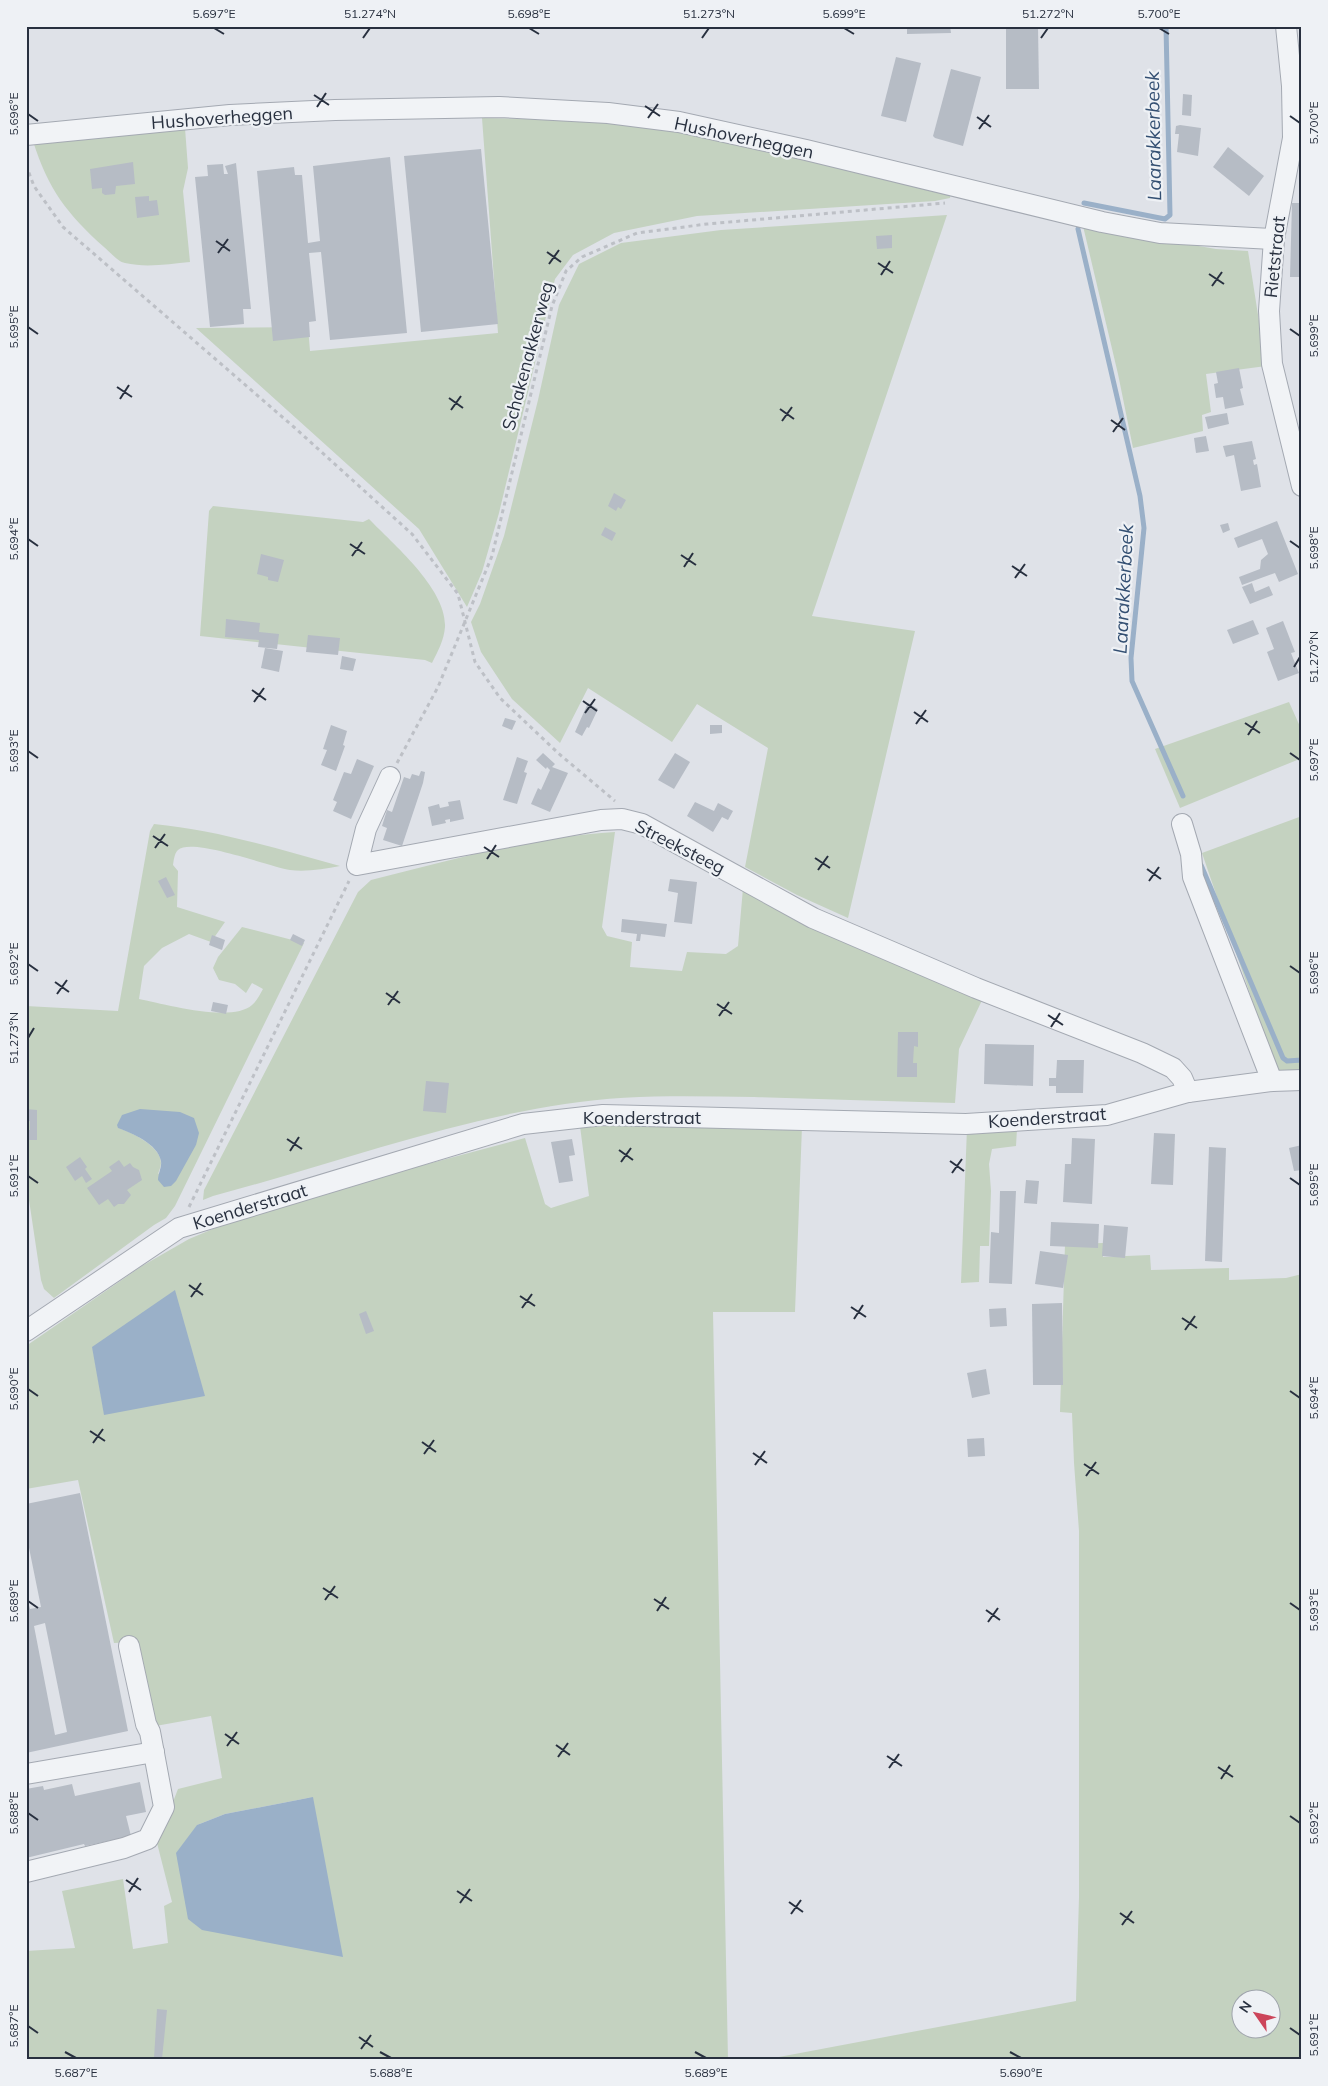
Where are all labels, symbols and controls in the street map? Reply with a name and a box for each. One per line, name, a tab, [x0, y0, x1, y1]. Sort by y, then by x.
text: 5.697°E	[192, 6, 236, 21]
text: 51.274°N	[344, 6, 396, 21]
text: 5.698°E	[507, 6, 551, 21]
text: 51.273°N	[683, 6, 735, 21]
text: 5.699°E	[822, 6, 866, 21]
text: 51.272°N	[1022, 6, 1074, 21]
text: 5.700°E	[1137, 6, 1181, 21]
water label: Laarakkerbeek	[1140, 70, 1166, 201]
text: 5.696°E	[6, 92, 21, 136]
street label: Hushoverheggen	[150, 101, 294, 134]
text: 5.700°E	[1306, 101, 1321, 145]
street label: Hushoverheggen	[672, 112, 816, 164]
street label: Rietstraat	[1259, 215, 1290, 299]
street label: Schakenakkerweg	[497, 279, 558, 433]
text: 5.695°E	[6, 305, 21, 349]
text: 5.699°E	[1306, 314, 1321, 358]
text: 5.694°E	[6, 517, 21, 561]
water label: Laarakkerbeek	[1108, 522, 1138, 654]
text: 5.698°E	[1306, 526, 1321, 570]
text: 51.270°N	[1306, 631, 1321, 683]
text: 5.693°E	[6, 729, 21, 773]
text: 5.697°E	[1306, 738, 1321, 782]
street label: Streeksteeg	[631, 814, 729, 879]
text: 5.692°E	[6, 942, 21, 986]
text: 5.696°E	[1306, 951, 1321, 995]
text: 51.273°N	[6, 1012, 21, 1064]
street label: Koenderstraat	[987, 1102, 1107, 1133]
street label: Koenderstraat	[583, 1106, 701, 1129]
text: 5.691°E	[6, 1154, 21, 1198]
text: 5.695°E	[1306, 1163, 1321, 1207]
street label: Koenderstraat	[190, 1178, 310, 1235]
text: 5.690°E	[6, 1367, 21, 1411]
text: 5.694°E	[1306, 1376, 1321, 1420]
text: 5.689°E	[6, 1579, 21, 1623]
text: 5.693°E	[1306, 1588, 1321, 1632]
text: 5.688°E	[6, 1791, 21, 1835]
text: 5.692°E	[1306, 1801, 1321, 1845]
north arrow	[1230, 1988, 1280, 2038]
text: N	[1235, 1997, 1256, 2016]
text: 5.687°E	[6, 2004, 21, 2048]
text: 5.691°E	[1306, 2013, 1321, 2057]
text: 5.687°E	[54, 2065, 98, 2080]
text: 5.688°E	[369, 2065, 413, 2080]
text: 5.689°E	[684, 2065, 728, 2080]
text: 5.690°E	[999, 2065, 1043, 2080]

